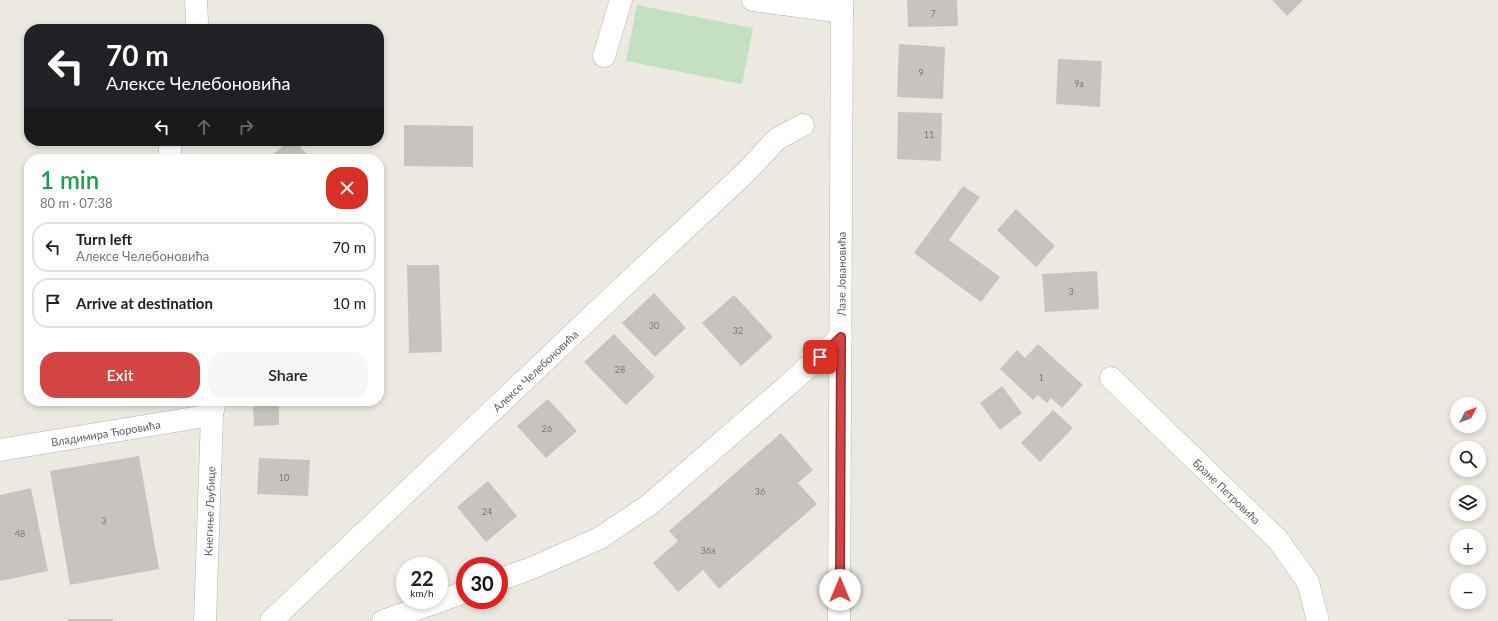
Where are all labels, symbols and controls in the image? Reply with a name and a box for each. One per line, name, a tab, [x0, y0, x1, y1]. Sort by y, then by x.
house number: 7	[930, 8, 936, 19]
text: 70 m	[106, 38, 169, 72]
icon: left	[40, 40, 92, 92]
house number: 9	[918, 67, 924, 78]
text: Алексе Челебоновића	[106, 72, 290, 94]
house number: 9a	[1074, 78, 1084, 89]
icon: left	[151, 116, 173, 138]
icon: ahead	[193, 116, 215, 138]
icon: right	[235, 116, 257, 138]
house number: 11	[924, 129, 934, 140]
text: 1 min	[40, 165, 99, 194]
button: close	[326, 167, 368, 209]
text: 80 m · 07:38	[40, 195, 113, 211]
text: Turn left	[76, 230, 132, 248]
street label: Лазе Јовановића	[834, 232, 847, 317]
icon: left	[42, 236, 64, 258]
text: 70 m	[332, 238, 366, 256]
text: Алексе Челебоновића	[76, 248, 209, 264]
house number: 3	[1068, 286, 1074, 297]
icon: arrive	[42, 292, 64, 314]
text: Arrive at destination	[76, 294, 213, 312]
text: 10 m	[332, 294, 366, 312]
house number: 30	[649, 320, 659, 331]
house number: 32	[733, 325, 743, 336]
street label: Алексе Челебоновића	[490, 327, 580, 414]
pin	[803, 340, 837, 374]
icon: arrive	[809, 346, 831, 368]
button: Exit	[40, 352, 200, 398]
button: Share	[208, 352, 368, 398]
house number: 28	[615, 364, 625, 375]
house number: 1	[1038, 372, 1044, 383]
north arrow	[1450, 397, 1486, 433]
map controls	[1450, 397, 1486, 609]
street label: Владимира Ћоровића	[50, 417, 161, 448]
house number: 26	[542, 423, 552, 434]
button: search	[1450, 441, 1486, 477]
street label: Бране Петровића	[1191, 455, 1263, 526]
street label: Кнегиње Љубице	[201, 466, 217, 556]
house number: 10	[279, 472, 289, 483]
button: layers	[1450, 485, 1486, 521]
house number: 36	[755, 486, 765, 497]
house number: 24	[482, 506, 492, 517]
house number: 3	[101, 515, 107, 526]
house number: 48	[15, 528, 25, 539]
button: +	[1450, 529, 1486, 565]
house number: 36a	[701, 545, 715, 556]
speed limit sign: 30	[456, 557, 508, 609]
text: 22	[410, 566, 434, 590]
position arrow	[819, 569, 861, 611]
button: −	[1450, 573, 1486, 609]
text: km/h	[410, 587, 434, 599]

